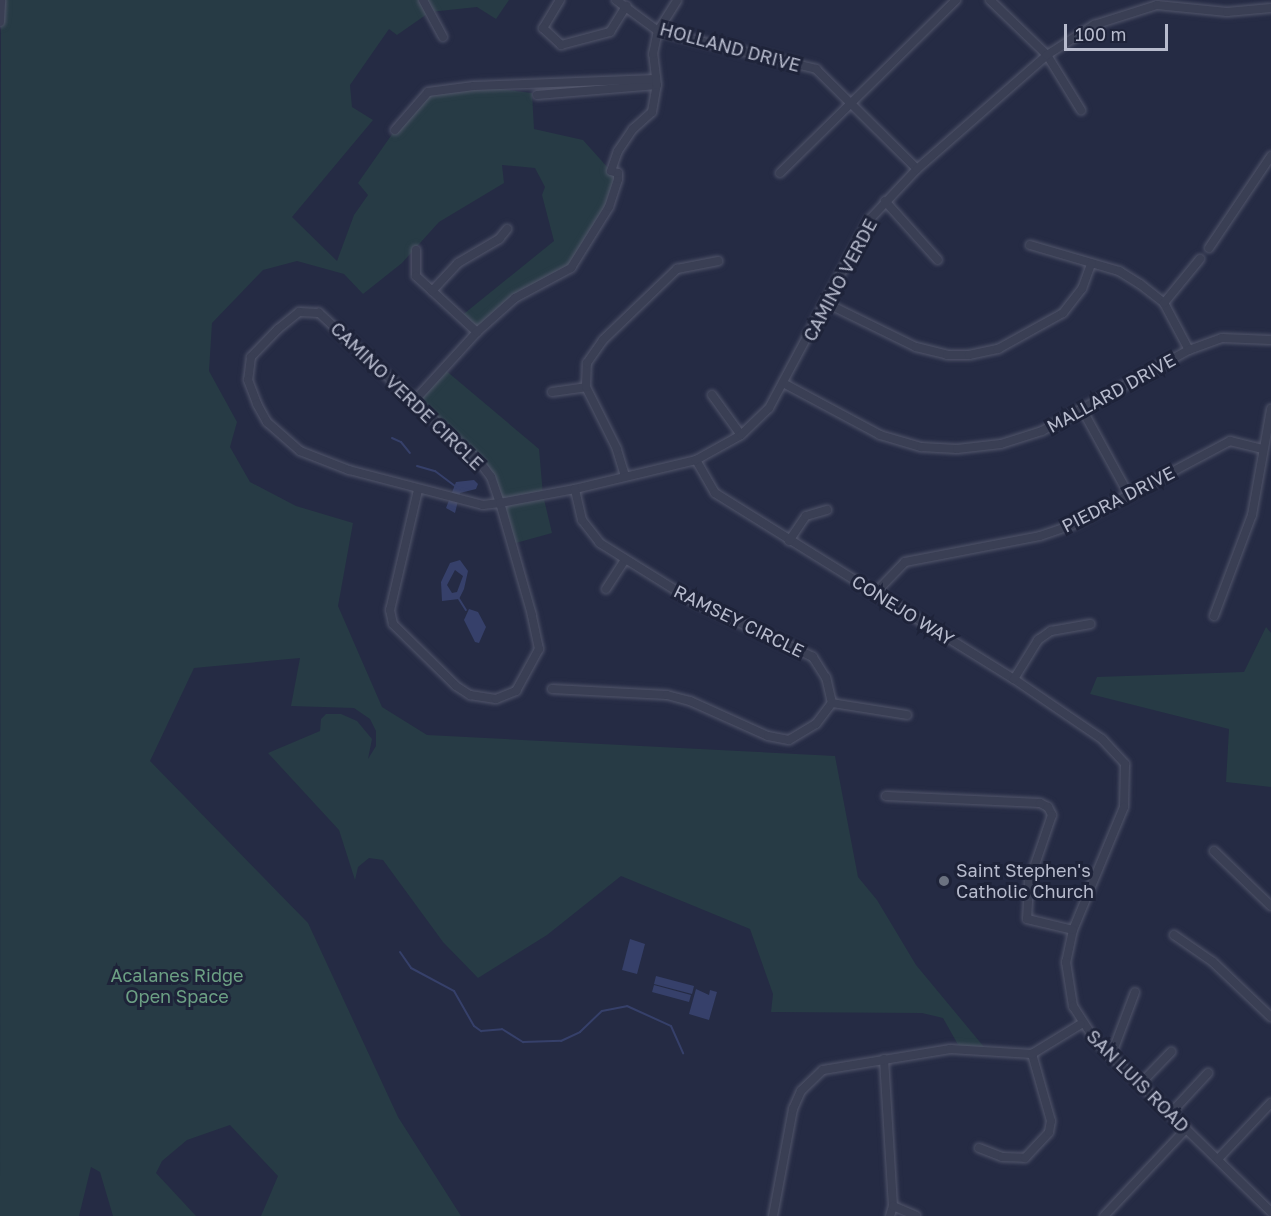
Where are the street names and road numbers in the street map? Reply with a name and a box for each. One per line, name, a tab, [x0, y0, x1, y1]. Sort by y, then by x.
street label: HOLLAND DRIVE	[657, 18, 803, 76]
street label: CAMINO VERDE	[799, 215, 881, 345]
street label: CAMINO VERDE CIRCLE	[326, 318, 488, 474]
street label: MALLARD DRIVE	[1043, 349, 1179, 437]
street label: PIEDRA DRIVE	[1058, 461, 1178, 537]
street label: CONEJO WAY	[848, 570, 958, 650]
street label: RAMSEY CIRCLE	[670, 580, 808, 662]
street label: SAN LUIS ROAD	[1082, 1025, 1194, 1137]

